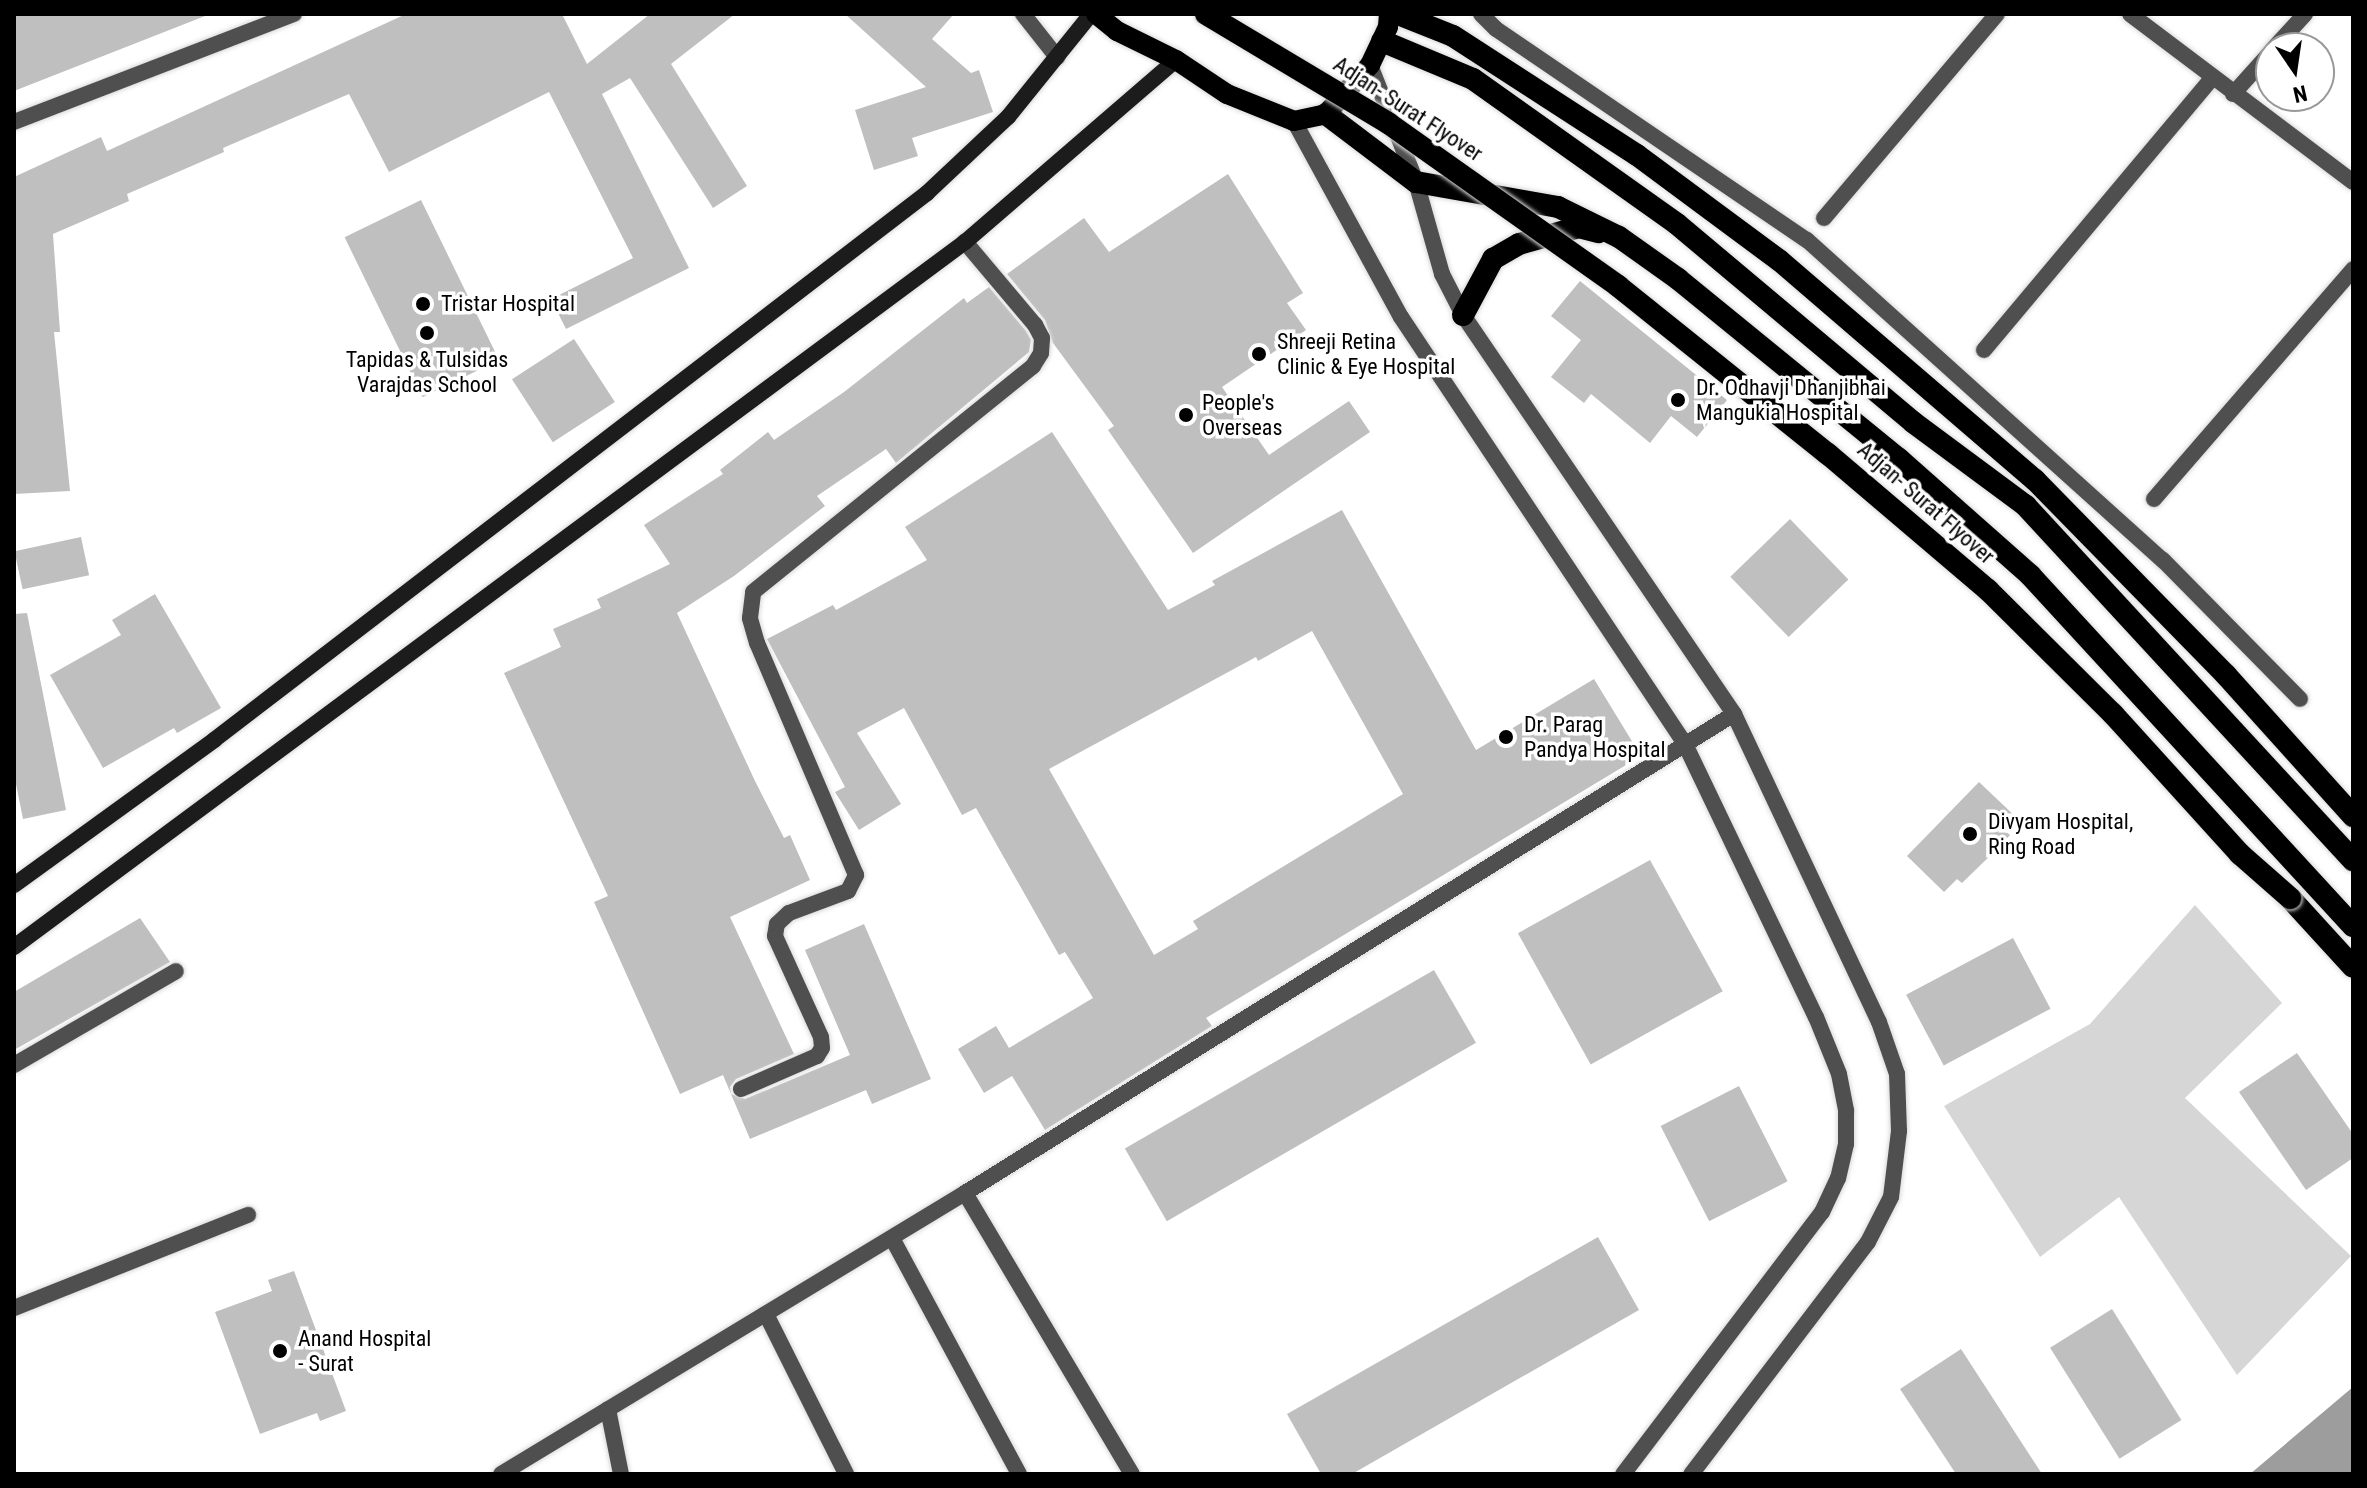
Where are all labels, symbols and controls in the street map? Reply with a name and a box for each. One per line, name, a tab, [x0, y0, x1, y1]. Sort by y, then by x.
north arrow	[2255, 32, 2335, 112]
street label: Adjan- Surat Flyover	[1328, 51, 1488, 167]
text: N	[2291, 80, 2309, 108]
place label: Tristar Hospital	[441, 291, 575, 317]
marker: Tristar Hospital	[412, 293, 434, 315]
marker: Tapidas & Tulsidas Varajdas School	[418, 324, 436, 342]
place label: Shreeji Retina Clinic & Eye Hospital	[1277, 328, 1455, 380]
marker: Shreeji Retina Clinic & Eye Hospital	[1248, 343, 1270, 365]
place label: Tapidas & Tulsidas Varajdas School	[346, 346, 508, 398]
place label: Dr. Odhavji Dhanjibhai Mangukia Hospital	[1696, 374, 1886, 426]
place label: People's Overseas	[1202, 389, 1282, 440]
marker: Dr. Odhavji Dhanjibhai Mangukia Hospital	[1667, 389, 1689, 411]
marker: People's Overseas	[1177, 406, 1195, 424]
street label: Adjan- Surat Flyover	[1852, 436, 2000, 570]
place label: Dr. Parag Pandya Hospital	[1524, 711, 1665, 762]
marker: Dr. Parag Pandya Hospital	[1495, 726, 1517, 748]
place label: Divyam Hospital, Ring Road	[1988, 808, 2133, 860]
marker: Divyam Hospital, Ring Road	[1959, 823, 1981, 845]
place label: Anand Hospital - Surat	[298, 1325, 431, 1376]
marker: Anand Hospital - Surat	[269, 1340, 291, 1362]

